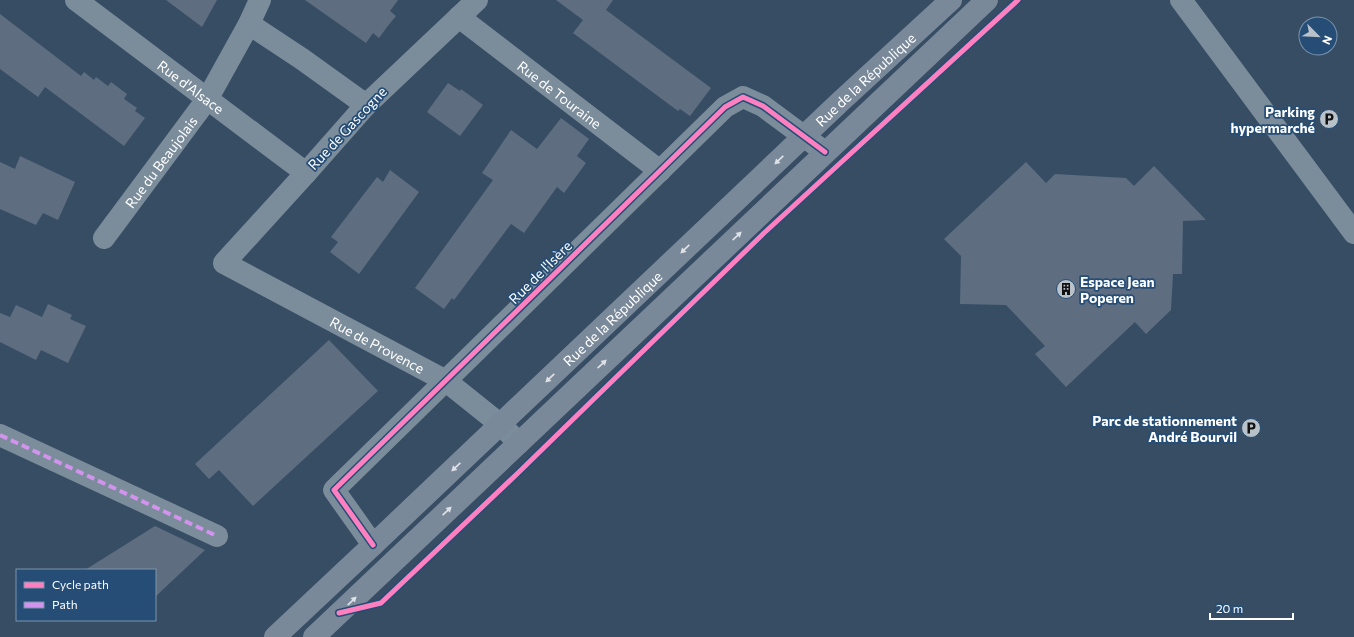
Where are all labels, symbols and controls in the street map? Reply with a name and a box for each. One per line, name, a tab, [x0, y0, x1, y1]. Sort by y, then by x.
north arrow	[1298, 16, 1338, 56]
street label: Rue de la République	[811, 29, 919, 130]
text: N	[1320, 34, 1335, 47]
street label: Rue d'Alsace	[155, 56, 228, 117]
street label: Rue de Touraine	[514, 57, 605, 132]
street label: Rue de Gascogne	[304, 83, 390, 173]
place label: Parking hypermarché	[1231, 103, 1315, 136]
parking icon: Parking hypermarché	[1318, 108, 1340, 130]
street label: Rue du Beaujolais	[121, 112, 200, 211]
one-way arrow	[774, 155, 784, 165]
one-way arrow	[732, 231, 742, 241]
street label: Rue de l'Isère	[505, 237, 575, 307]
one-way arrow	[680, 245, 690, 254]
street label: Rue de la République	[559, 267, 665, 369]
place label: Espace Jean Poperen	[1080, 273, 1155, 306]
building icon: Espace Jean Poperen	[1055, 278, 1077, 300]
street label: Rue de Provence	[327, 313, 428, 377]
one-way arrow	[597, 359, 607, 369]
one-way arrow	[545, 373, 555, 382]
place label: Parc de stationnement André Bourvil	[1092, 412, 1237, 445]
parking icon: Parc de stationnement André Bourvil	[1240, 417, 1262, 439]
one-way arrow	[451, 462, 461, 472]
one-way arrow	[442, 506, 452, 516]
legend	[16, 569, 156, 621]
text: Cycle path	[52, 577, 109, 591]
scale bar	[1210, 595, 1293, 621]
one-way arrow	[347, 596, 357, 605]
text: Path	[52, 597, 78, 611]
text: 20 m	[1216, 601, 1243, 615]

